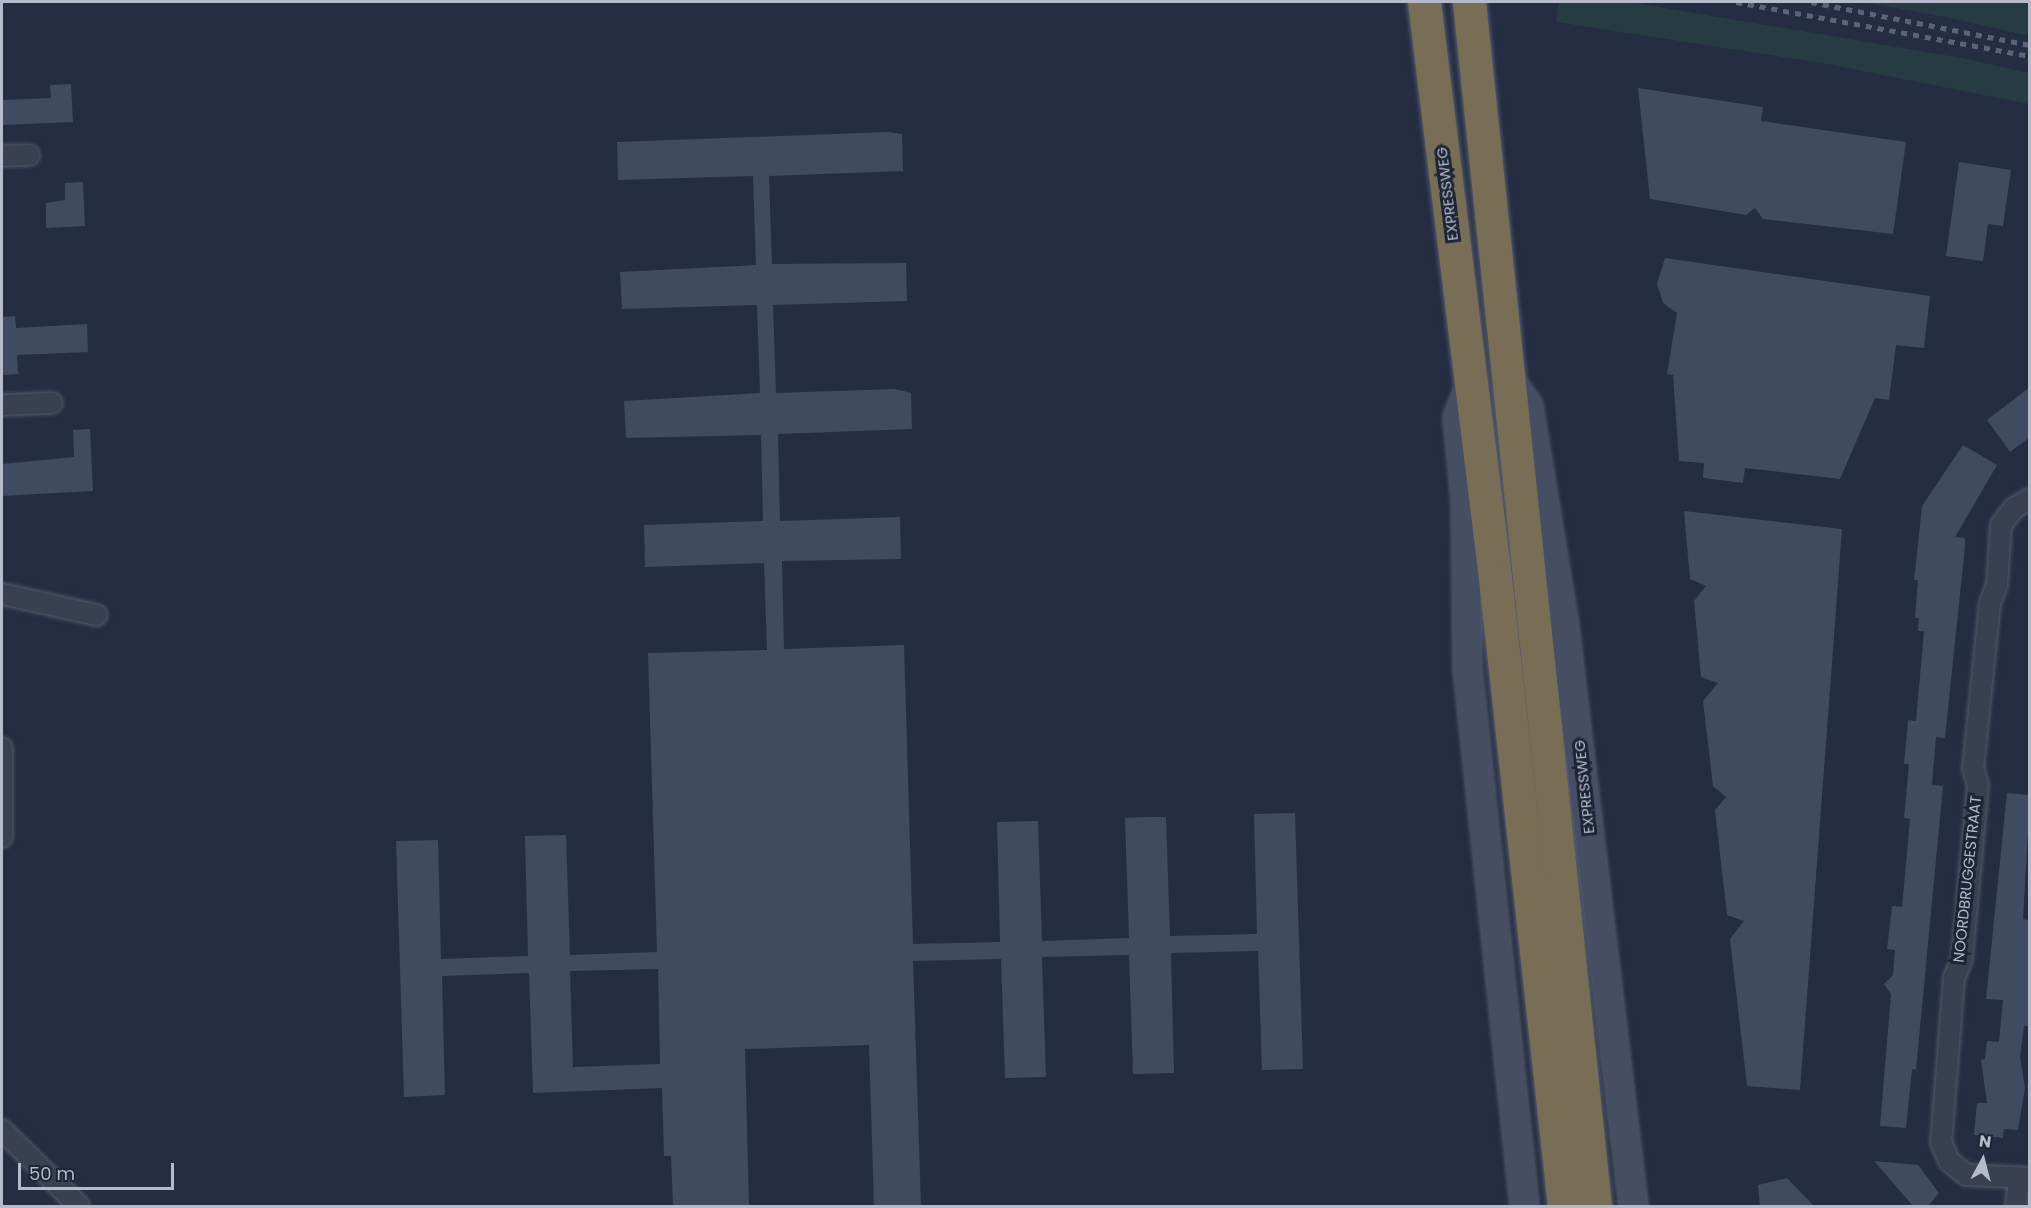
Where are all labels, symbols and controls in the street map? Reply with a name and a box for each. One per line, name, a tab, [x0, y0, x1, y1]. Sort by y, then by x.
street label: EXPRESSWEG	[1432, 146, 1462, 242]
street label: EXPRESSWEG	[1570, 739, 1598, 835]
street label: NOORDBRUGGESTRAAT	[1949, 795, 1985, 963]
text: N	[1978, 1129, 1993, 1154]
north arrow	[1953, 1130, 2013, 1190]
scale bar	[21, 1151, 177, 1189]
text: 50 m	[29, 1161, 75, 1186]

